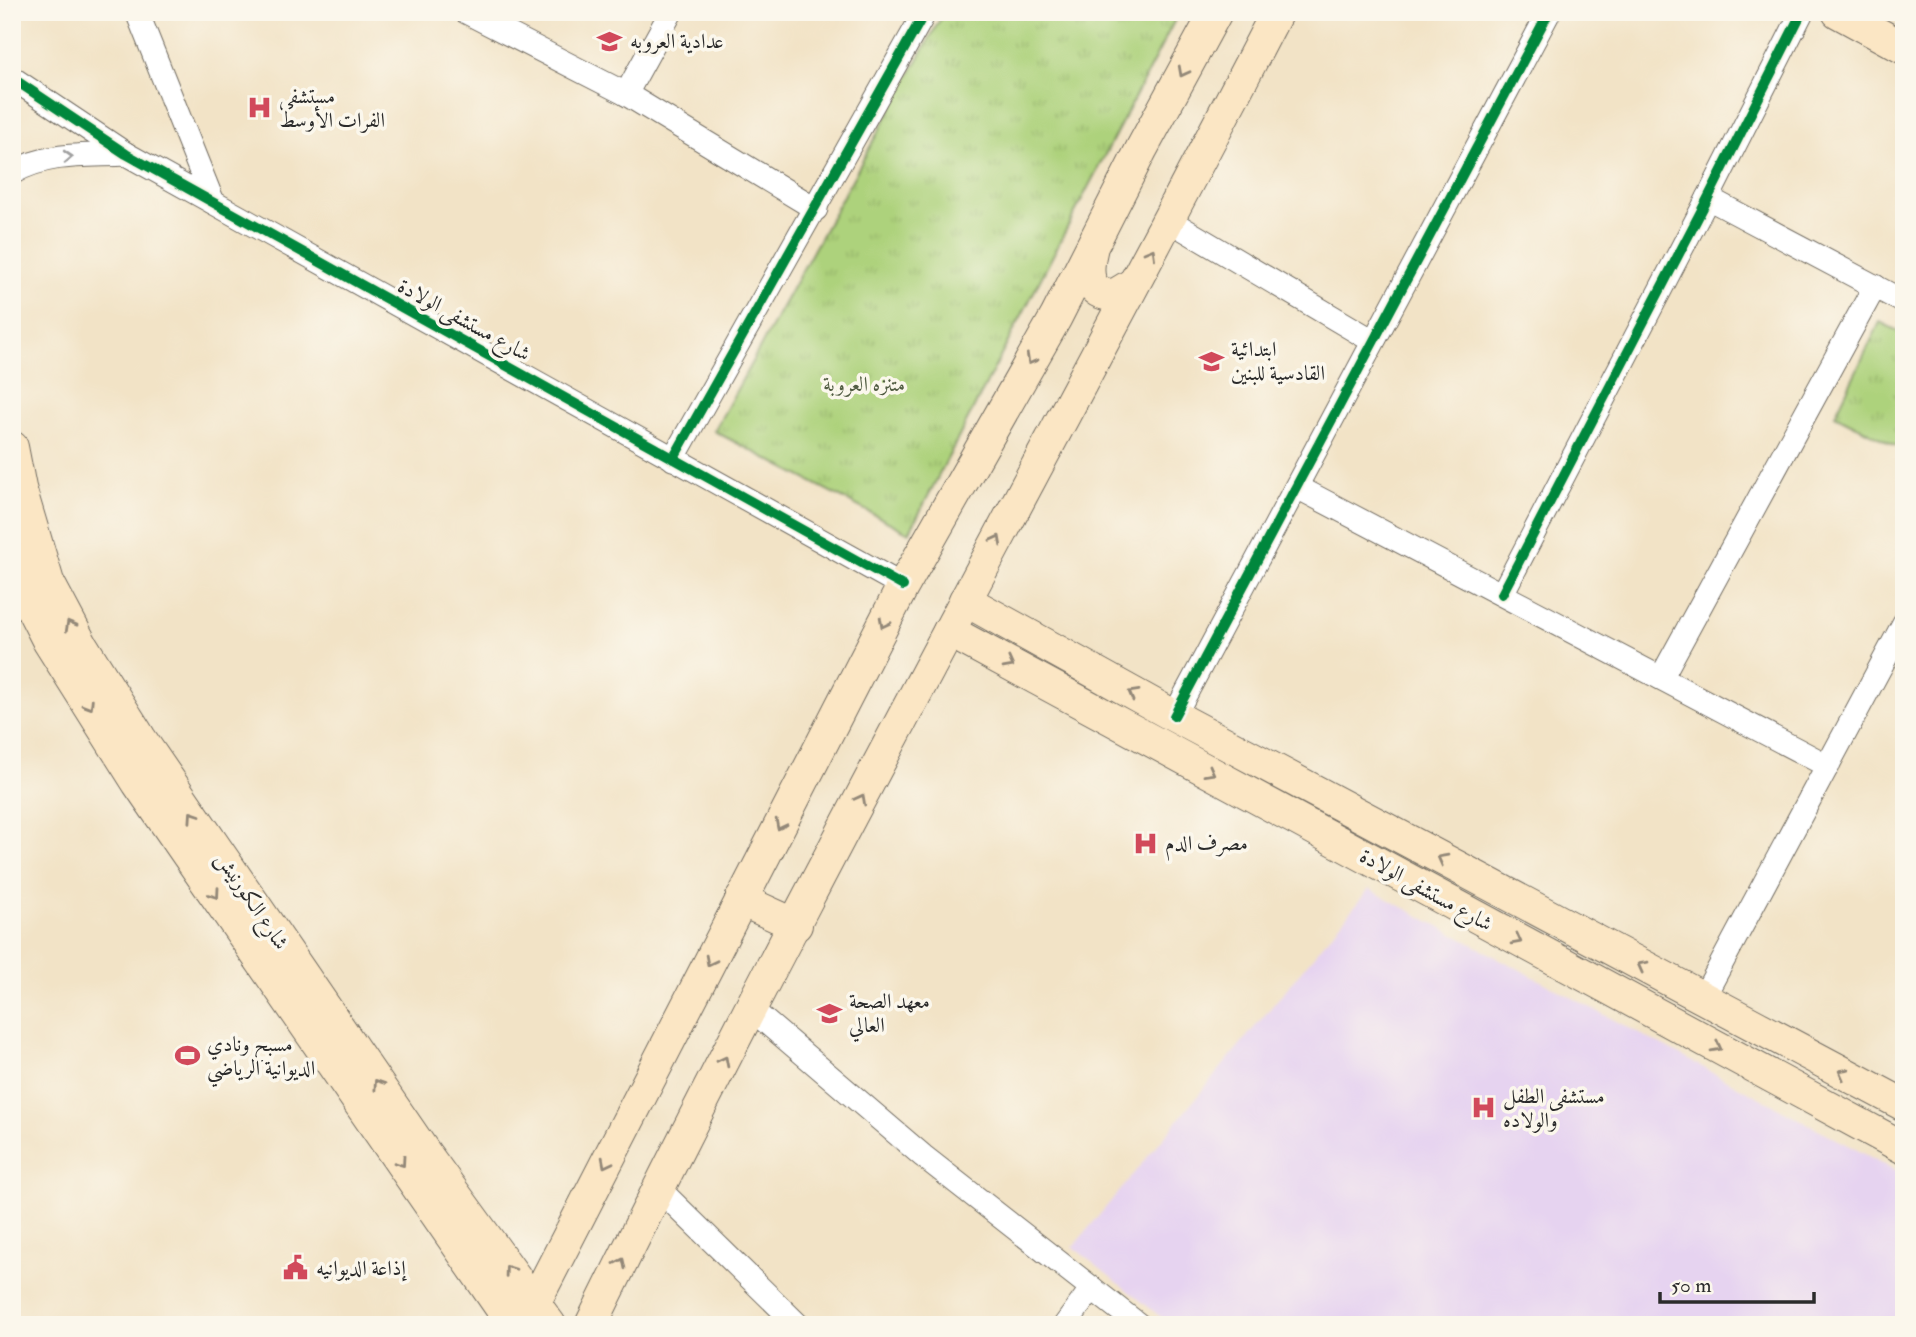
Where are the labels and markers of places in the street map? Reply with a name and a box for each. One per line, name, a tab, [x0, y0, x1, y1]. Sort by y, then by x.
school or university icon: عدادية العروبه	[596, 27, 624, 55]
place label: عدادية العروبه	[630, 28, 724, 55]
place label: مستشفى الفرات الأوسط	[279, 83, 385, 134]
hospital icon: مستشفى الفرات الأوسط	[245, 94, 273, 122]
place label: ابتدائية القادسية للبنين	[1231, 336, 1325, 387]
school or university icon: ابتدائية القادسية للبنين	[1197, 347, 1225, 375]
hospital icon: مصرف الدم	[1131, 829, 1159, 857]
place label: مصرف الدم	[1165, 830, 1248, 861]
place label: معهد الصحة العالي	[849, 988, 930, 1042]
school or university icon: معهد الصحة العالي	[815, 999, 843, 1027]
place label: مسبح ونادي الديوانية الرياضي	[207, 1031, 315, 1088]
sports icon: مسبح ونادي الديوانية الرياضي	[173, 1042, 201, 1070]
place label: مستشفى الطفل والولاده	[1503, 1083, 1605, 1134]
hospital icon: مستشفى الطفل والولاده	[1469, 1094, 1497, 1122]
public building icon: إذاعة الديوانيه	[282, 1254, 310, 1282]
place label: إذاعة الديوانيه	[316, 1255, 407, 1282]

